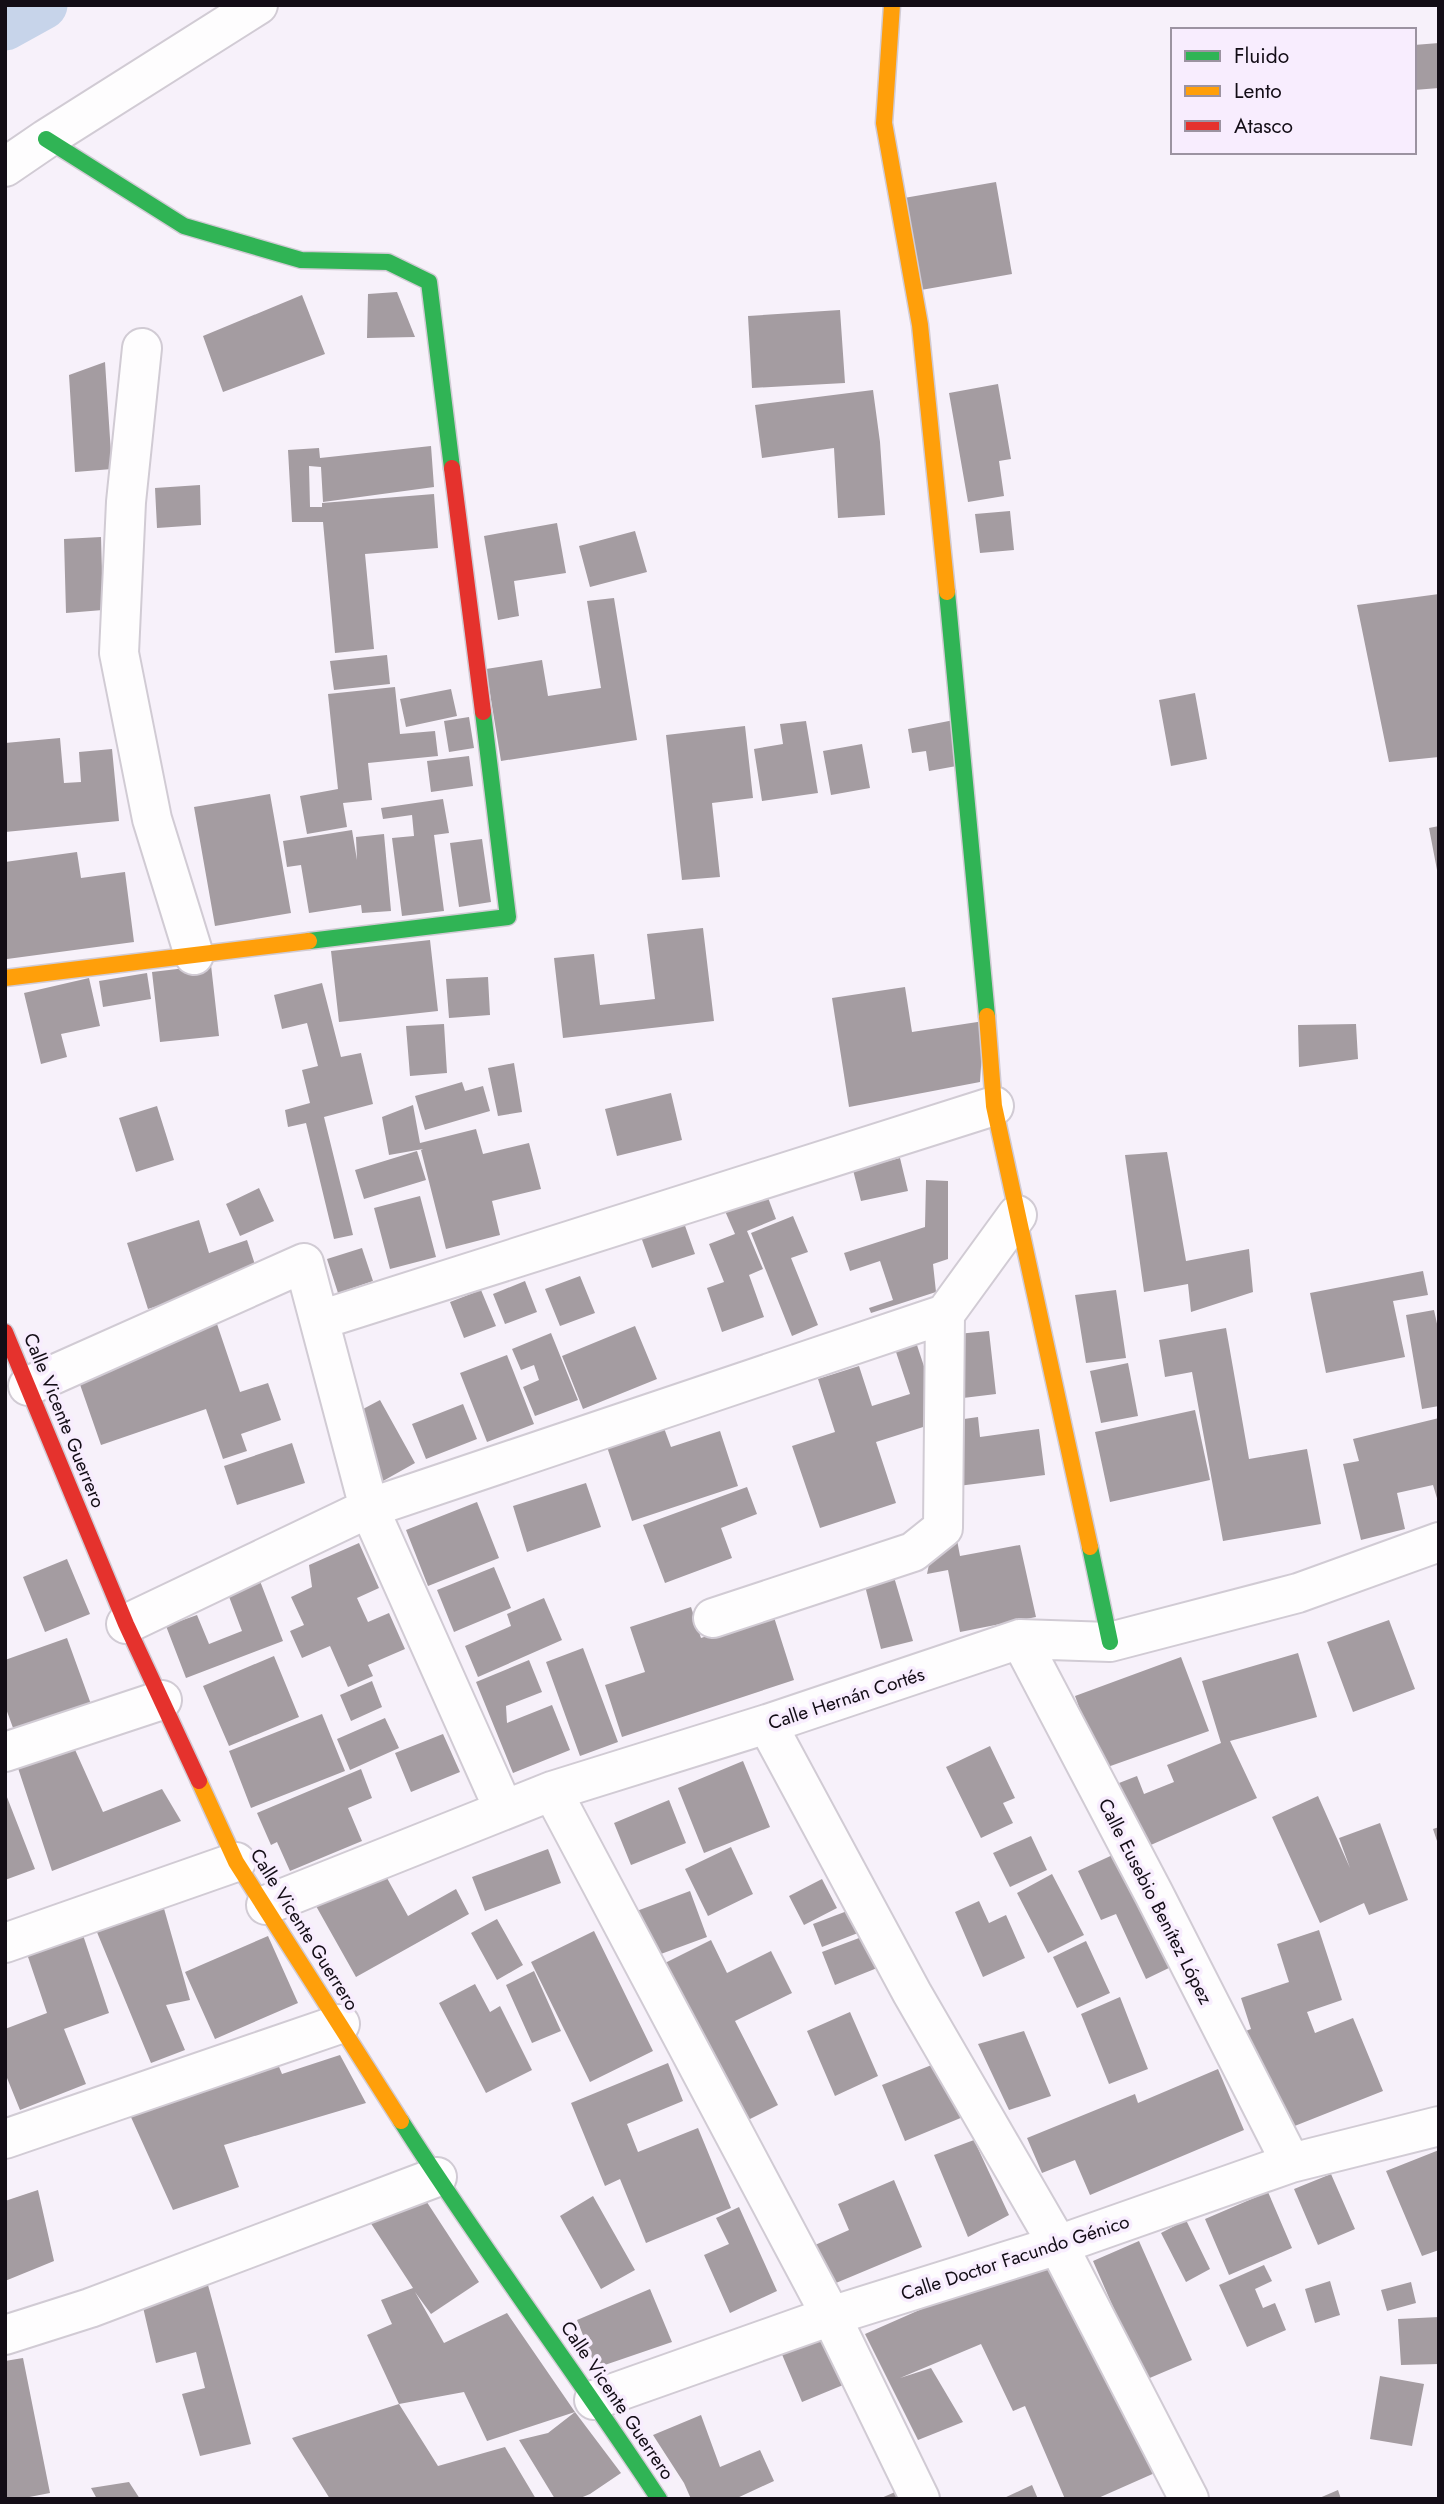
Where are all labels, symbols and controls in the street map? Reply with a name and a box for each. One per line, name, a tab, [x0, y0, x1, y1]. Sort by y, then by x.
legend	[1171, 28, 1416, 154]
text: Fluido	[1234, 41, 1289, 71]
text: Lento	[1234, 76, 1282, 106]
text: Atasco	[1234, 111, 1293, 141]
street label: Calle Vicente Guerrero	[17, 1329, 112, 1512]
street label: Calle Hernán Cortés	[764, 1660, 928, 1737]
street label: Calle Eusebio Benítez López	[1092, 1794, 1219, 2009]
street label: Calle Vicente Guerrero	[244, 1843, 365, 2015]
street label: Calle Doctor Facundo Génico	[897, 2208, 1133, 2307]
street label: Calle Vicente Guerrero	[554, 2315, 681, 2485]

